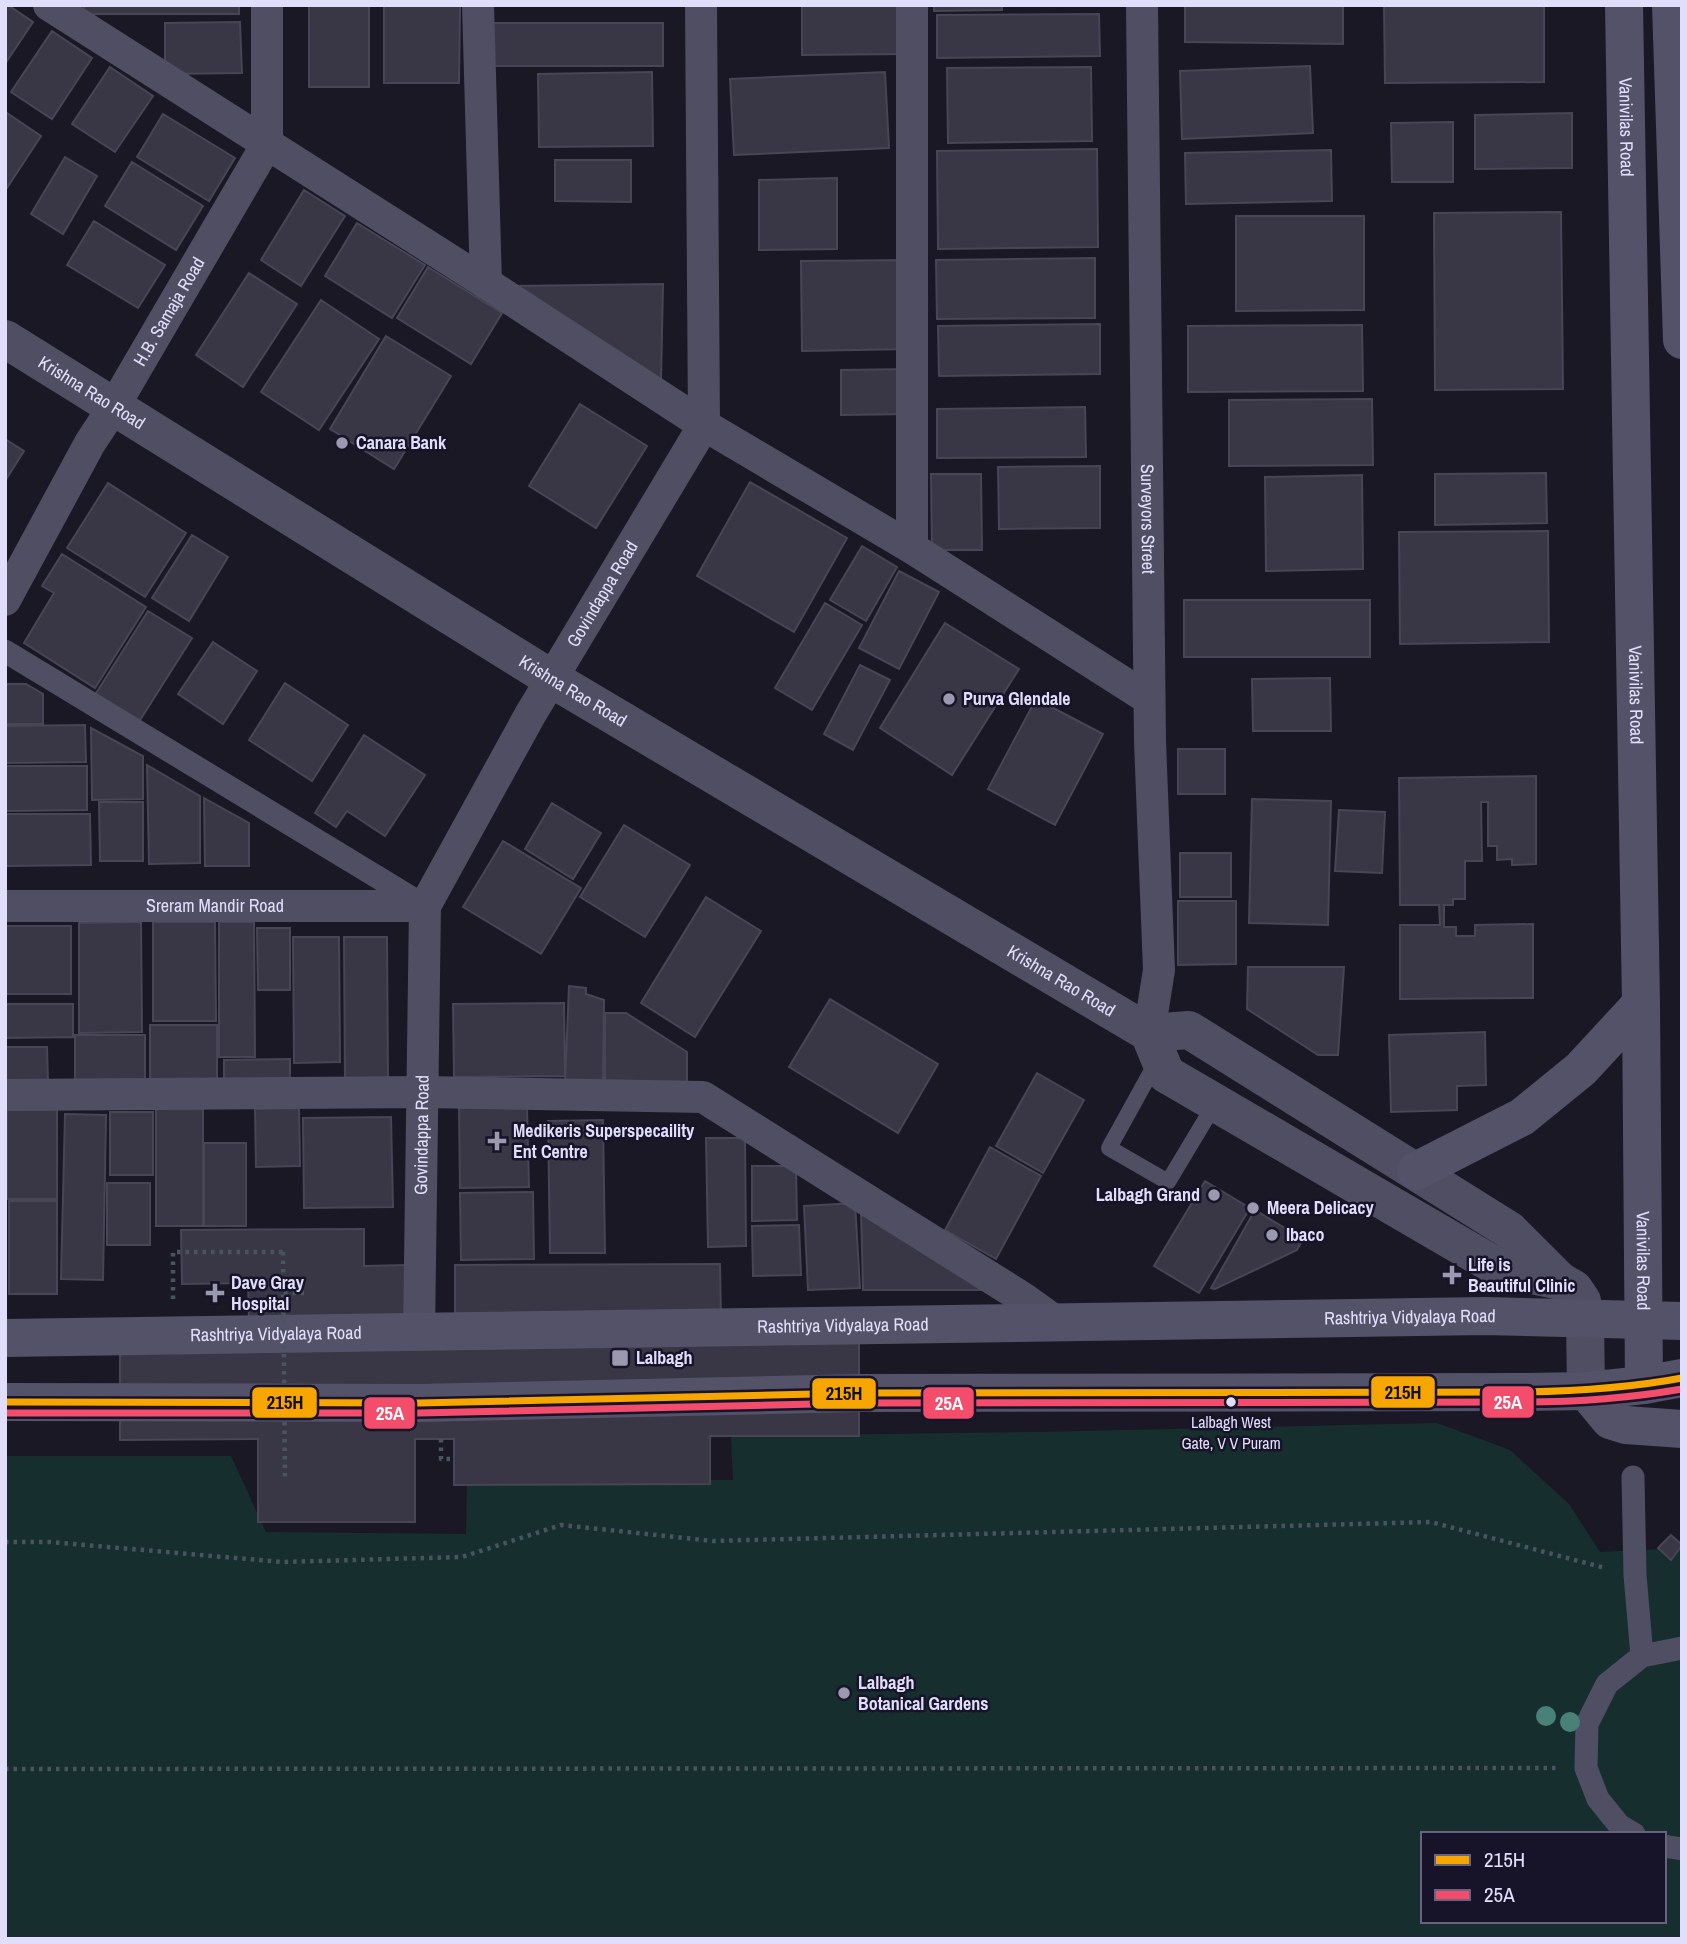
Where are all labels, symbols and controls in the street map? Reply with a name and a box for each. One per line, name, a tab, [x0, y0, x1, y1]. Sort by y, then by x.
street label: Vanivilas Road	[1613, 77, 1640, 177]
street label: H.B. Samaja Road	[127, 252, 210, 371]
street label: Krishna Rao Road	[34, 350, 150, 435]
place label: Canara Bank	[356, 430, 447, 455]
marker: Canara Bank	[334, 435, 350, 451]
street label: Surveyors Street	[1135, 464, 1161, 574]
street label: Govindappa Road	[561, 536, 644, 652]
street label: Vanivilas Road	[1623, 645, 1650, 745]
street label: Krishna Rao Road	[514, 649, 632, 733]
place label: Purva Glendale	[963, 686, 1070, 711]
marker: Purva Glendale	[941, 691, 957, 707]
street label: Sreram Mandir Road	[146, 893, 284, 918]
street label: Krishna Rao Road	[1003, 939, 1120, 1022]
street label: Govindappa Road	[408, 1075, 435, 1195]
place label: Medikeris Superspecaility Ent Centre	[513, 1118, 695, 1164]
marker: Medikeris Superspecaility Ent Centre	[487, 1131, 507, 1151]
place label: Lalbagh Grand	[1096, 1182, 1200, 1207]
marker: Lalbagh Grand	[1206, 1187, 1222, 1203]
place label: Meera Delicacy	[1267, 1195, 1374, 1220]
marker: Meera Delicacy	[1245, 1200, 1261, 1216]
street label: Vanivilas Road	[1631, 1211, 1656, 1311]
place label: Ibaco	[1286, 1222, 1325, 1247]
marker: Ibaco	[1264, 1227, 1280, 1243]
place label: Life is Beautiful Clinic	[1468, 1252, 1575, 1298]
marker: Life is Beautiful Clinic	[1442, 1265, 1462, 1285]
place label: Dave Gray Hospital	[231, 1270, 305, 1316]
marker: Dave Gray Hospital	[205, 1283, 225, 1303]
street label: Rashtriya Vidyalaya Road	[1324, 1303, 1496, 1330]
street label: Rashtriya Vidyalaya Road	[757, 1311, 929, 1339]
street label: Rashtriya Vidyalaya Road	[190, 1320, 362, 1347]
place label: Lalbagh	[636, 1345, 693, 1370]
marker: Lalbagh	[610, 1348, 630, 1368]
line badge: 215H	[1370, 1375, 1436, 1409]
line badge: 215H	[811, 1377, 877, 1410]
text: 215H	[1384, 1379, 1422, 1405]
text: 215H	[825, 1380, 863, 1406]
line badge: 25A	[1481, 1385, 1535, 1419]
line badge: 215H	[251, 1386, 318, 1419]
line badge: 25A	[922, 1386, 975, 1420]
text: 215H	[266, 1389, 304, 1415]
text: 25A	[1494, 1389, 1523, 1415]
text: 25A	[935, 1390, 964, 1416]
marker: Lalbagh West Gate, V V Puram	[1224, 1395, 1238, 1409]
line badge: 25A	[363, 1396, 416, 1430]
text: 25A	[376, 1400, 405, 1426]
place label: Lalbagh West Gate, V V Puram	[1181, 1411, 1281, 1454]
place label: Lalbagh Botanical Gardens	[858, 1670, 988, 1716]
marker: Lalbagh Botanical Gardens	[836, 1685, 852, 1701]
legend	[1421, 1832, 1666, 1923]
text: 215H	[1484, 1845, 1525, 1874]
text: 25A	[1484, 1880, 1515, 1909]

